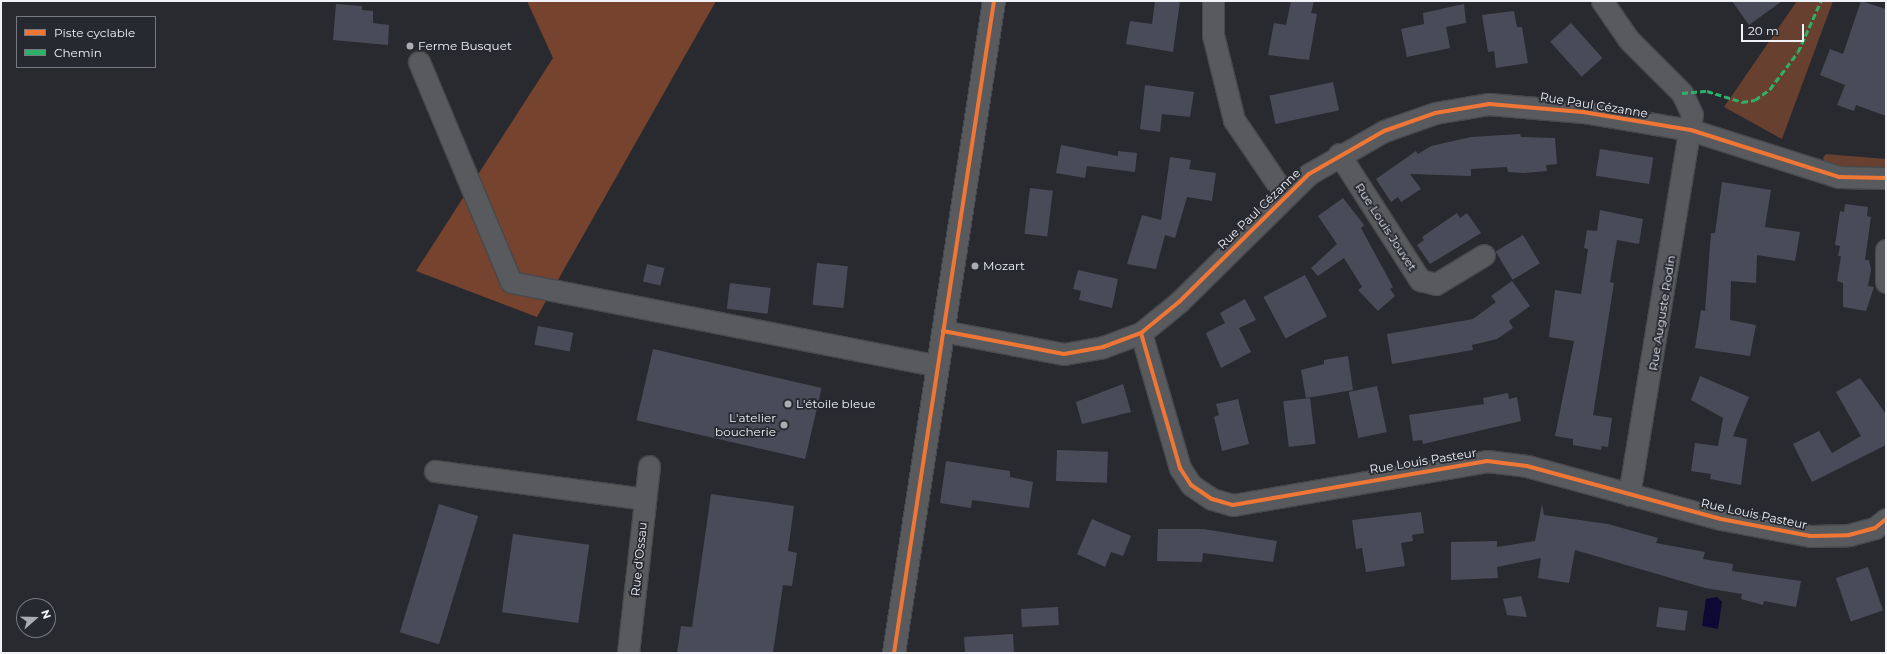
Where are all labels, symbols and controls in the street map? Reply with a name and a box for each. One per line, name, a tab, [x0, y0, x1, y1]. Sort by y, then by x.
legend	[16, 16, 156, 68]
scale bar	[1743, 16, 1806, 42]
text: 20 m	[1748, 23, 1779, 38]
text: Piste cyclable	[54, 25, 135, 40]
place label: Ferme Busquet	[418, 39, 512, 53]
marker: Ferme Busquet	[405, 41, 415, 51]
text: Chemin	[54, 45, 102, 60]
street label: Rue Paul Cézanne	[1539, 89, 1649, 121]
street label: Rue Paul Cézanne	[1215, 166, 1303, 252]
street label: Rue Louis Jouvet	[1352, 180, 1420, 274]
street label: Rue Auguste Rodin	[1646, 254, 1678, 372]
place label: Mozart	[983, 259, 1025, 273]
marker: Mozart	[970, 261, 980, 271]
place label: L'étoile bleue	[796, 397, 876, 411]
marker: L'étoile bleue	[783, 399, 793, 409]
place label: L'atelier boucherie	[715, 411, 776, 439]
marker: L'atelier boucherie	[779, 420, 789, 430]
street label: Rue Louis Pasteur	[1369, 445, 1477, 477]
street label: Rue Louis Pasteur	[1700, 496, 1808, 532]
street label: Rue d'Ossau	[628, 521, 650, 597]
north arrow	[16, 598, 56, 638]
text: N	[38, 608, 54, 621]

